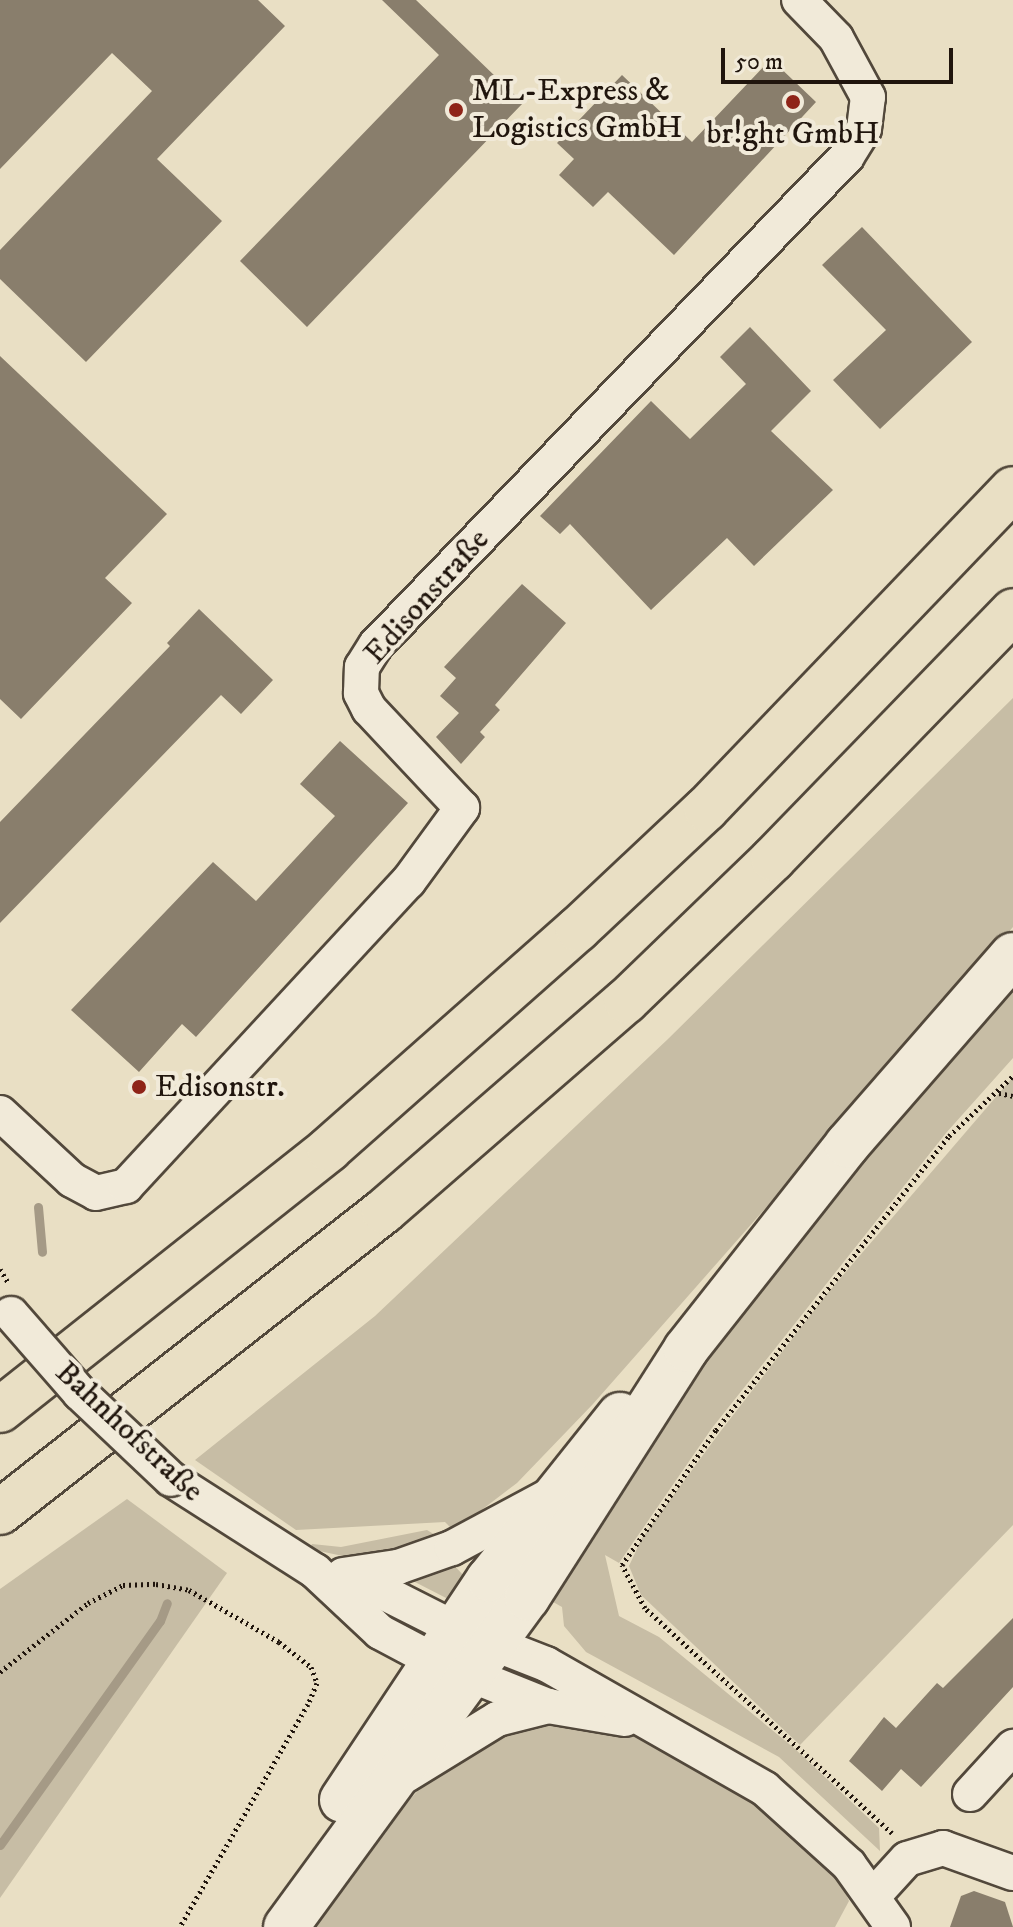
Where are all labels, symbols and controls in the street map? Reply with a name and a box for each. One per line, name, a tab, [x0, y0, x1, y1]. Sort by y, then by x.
scale bar	[725, 32, 957, 82]
text: 50 m	[735, 47, 783, 77]
place label: ML-Express & Logistics GmbH	[472, 73, 683, 148]
marker: br!ght GmbH	[784, 93, 802, 111]
marker: ML-Express & Logistics GmbH	[447, 101, 465, 119]
place label: br!ght GmbH	[706, 115, 880, 153]
street label: Edisonstraße	[356, 521, 498, 673]
place label: Edisonstr.	[155, 1068, 285, 1106]
marker: Edisonstr.	[130, 1078, 148, 1096]
street label: Bahnhofstraße	[47, 1354, 211, 1510]

